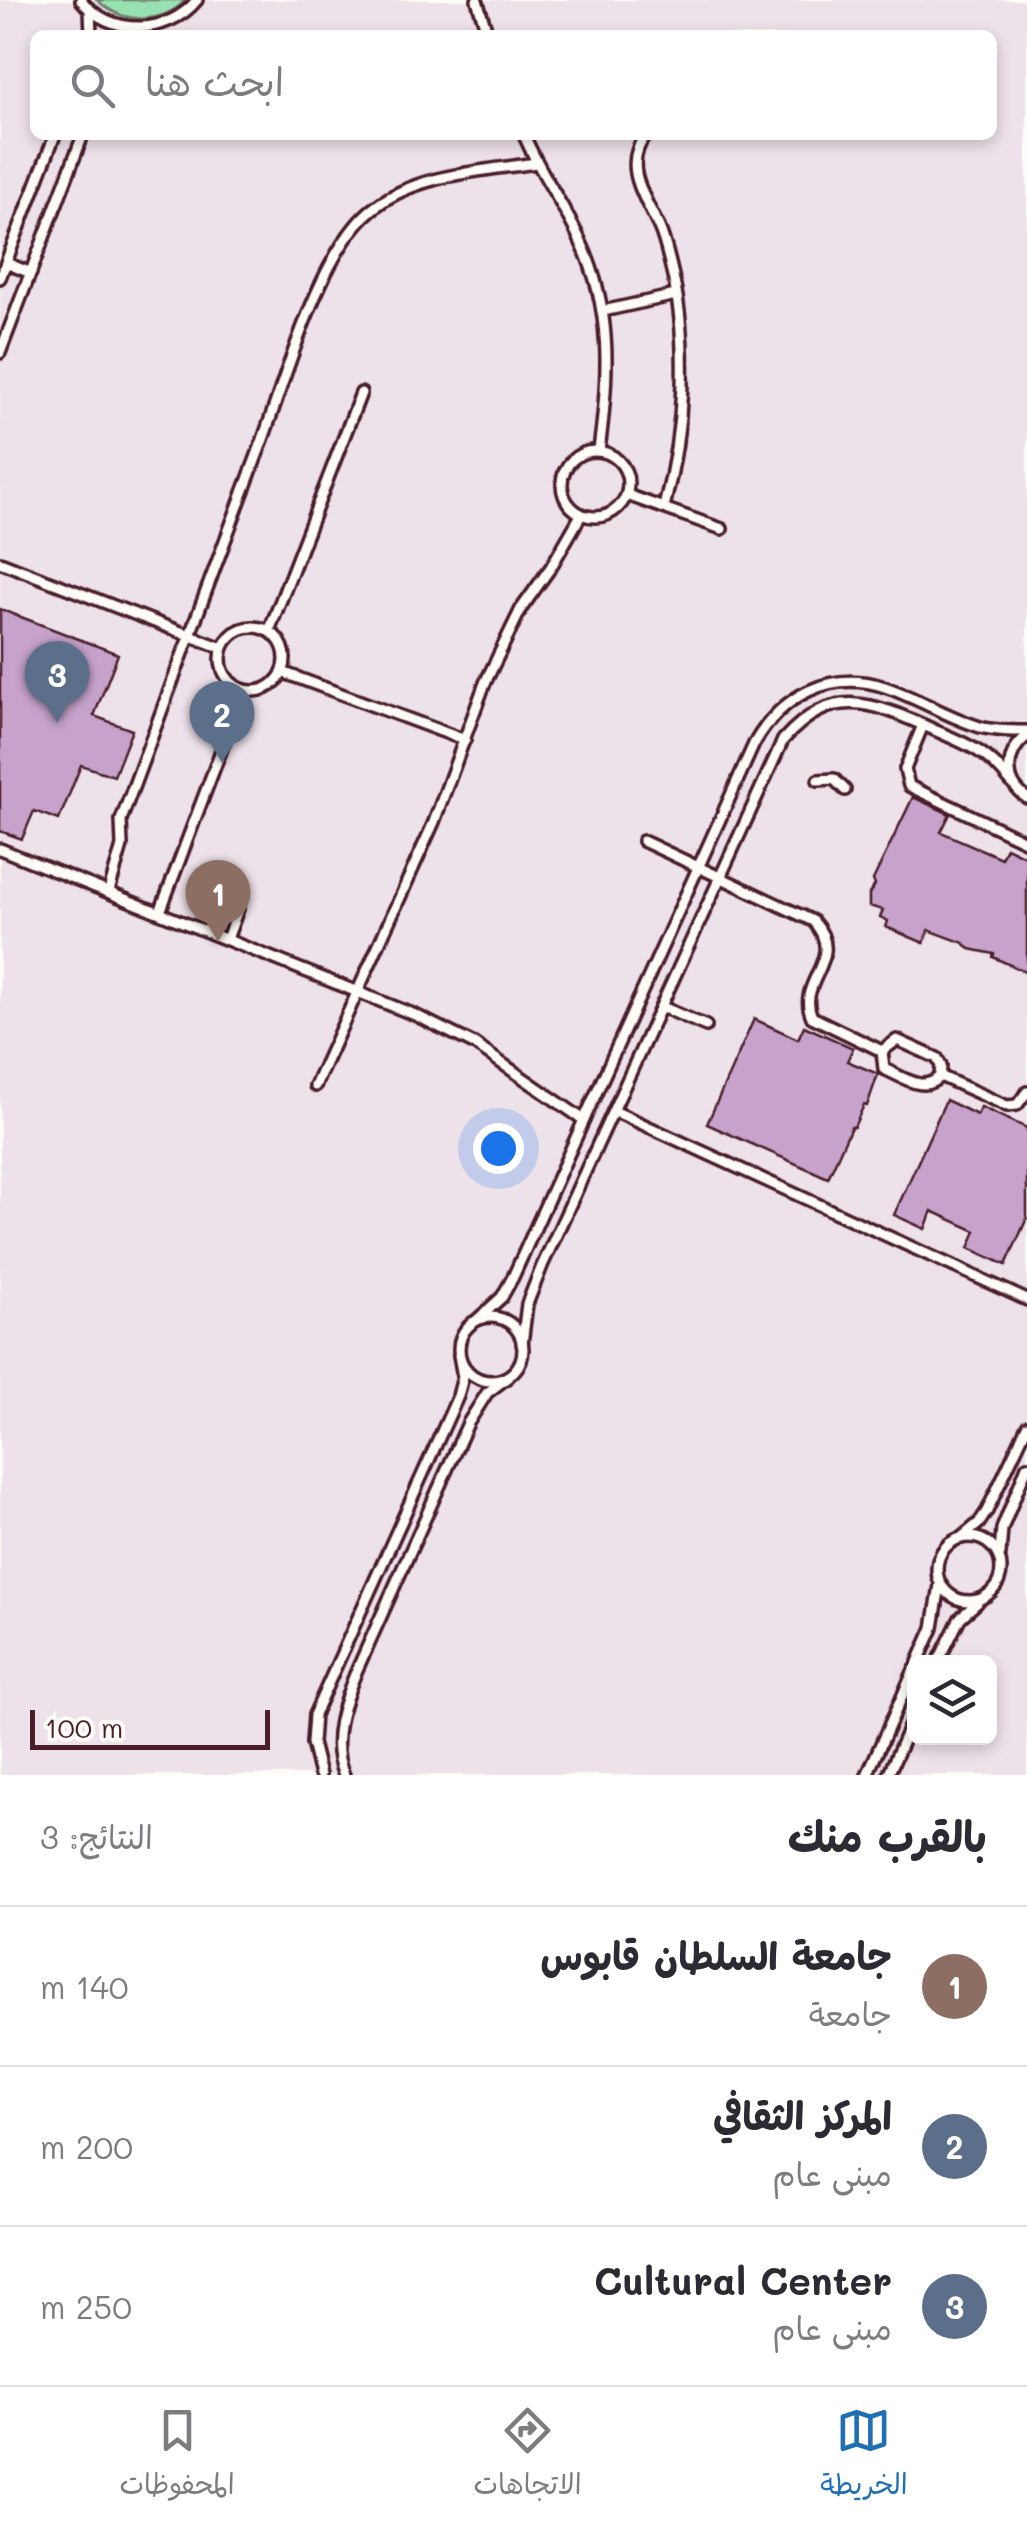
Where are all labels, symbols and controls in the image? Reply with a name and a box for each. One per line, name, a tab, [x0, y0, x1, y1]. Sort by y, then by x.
search box	[30, 30, 997, 140]
text: ابحث هنا	[145, 56, 284, 106]
icon: search	[65, 58, 120, 113]
pin: 3	[24, 640, 90, 723]
pin: 2	[190, 680, 254, 763]
pin: 1	[186, 860, 250, 942]
your location	[473, 1123, 524, 1174]
map controls	[907, 1655, 997, 1745]
button: layers	[907, 1655, 997, 1745]
scale bar	[30, 1705, 270, 1750]
text: 100 m	[45, 1709, 123, 1745]
text: بالقرب منك	[788, 1808, 987, 1863]
text: النتائج: 3	[40, 1815, 153, 1857]
text: جامعة السلطان قابوس	[541, 1930, 892, 1980]
text: 140 m	[40, 1965, 129, 2007]
text: 1	[947, 1965, 962, 2007]
text: جامعة	[809, 1992, 892, 2034]
text: المركز الثقافي	[713, 2090, 892, 2140]
text: 200 m	[40, 2125, 133, 2167]
text: 2	[946, 2125, 963, 2167]
text: مبنى عام	[772, 2152, 892, 2194]
text: Cultural Center	[594, 2255, 892, 2305]
text: 250 m	[40, 2285, 132, 2327]
text: 3	[945, 2285, 964, 2327]
text: مبنى عام	[772, 2306, 892, 2348]
tab: المحفوظات	[119, 2403, 235, 2509]
tab: الاتجاهات	[473, 2403, 582, 2509]
tab: الخريطة	[820, 2403, 908, 2509]

